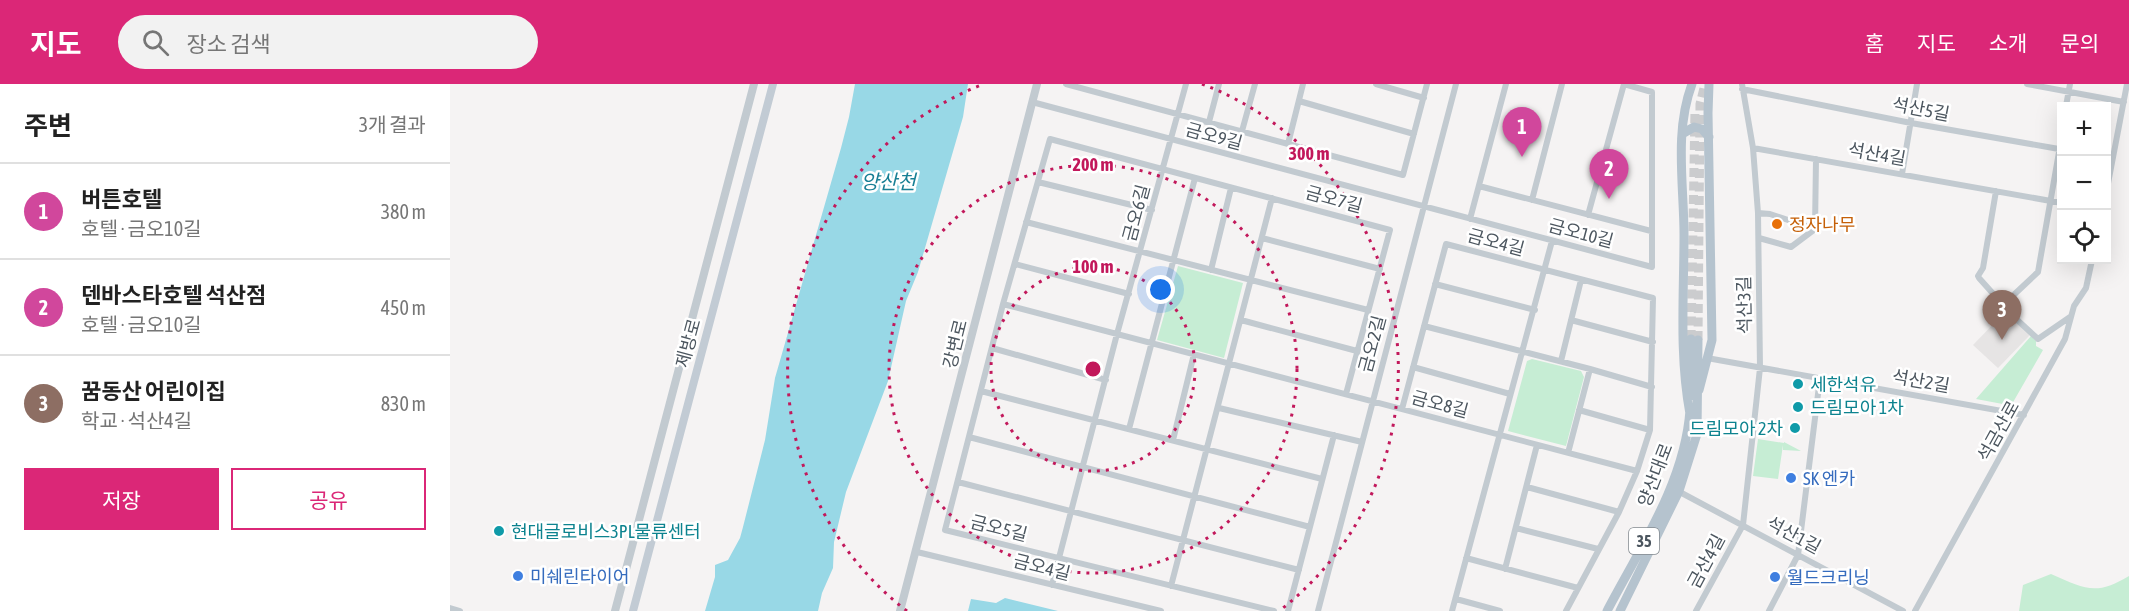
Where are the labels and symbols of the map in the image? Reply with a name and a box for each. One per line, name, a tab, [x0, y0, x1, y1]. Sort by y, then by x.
street label: 석산5길	[1890, 93, 1952, 125]
pin: 1	[1502, 107, 1542, 157]
street label: 금오9길	[1183, 118, 1245, 154]
street label: 석산4길	[1847, 139, 1907, 169]
text: 300 m	[1289, 143, 1329, 164]
pin: 2	[1590, 150, 1628, 199]
text: 200 m	[1073, 154, 1113, 175]
water label: 양산천	[860, 170, 918, 193]
street label: 금오7길	[1303, 181, 1365, 217]
street label: 금오6길	[1118, 182, 1154, 244]
street label: 금오10길	[1546, 214, 1616, 252]
place label: 정자나무	[1789, 214, 1855, 235]
marker: 정자나무	[1770, 217, 1784, 231]
street label: 금오4길	[1465, 224, 1527, 260]
text: 100 m	[1073, 256, 1113, 277]
your location	[1146, 275, 1175, 304]
street label: 석산3길	[1733, 276, 1755, 334]
pin: 3	[1982, 290, 2022, 340]
street label: 금오2길	[1354, 313, 1390, 375]
street label: 제방로	[671, 316, 705, 370]
street label: 강변로	[939, 317, 971, 371]
centre of rings	[1083, 359, 1103, 379]
street label: 석산2길	[1891, 366, 1951, 396]
place label: 세한석유	[1810, 374, 1876, 395]
marker: 세한석유	[1791, 377, 1805, 391]
street label: 금오8길	[1409, 386, 1471, 422]
place label: 드림모아 1차	[1810, 397, 1904, 418]
street label: 석금산로	[1973, 397, 2023, 465]
marker: 드림모아 1차	[1791, 400, 1805, 414]
place label: 드림모아 2차	[1689, 418, 1783, 439]
marker: 드림모아 2차	[1788, 421, 1802, 435]
street label: 양산대로	[1633, 440, 1677, 510]
place label: SK 엔카	[1803, 468, 1855, 489]
marker: SK 엔카	[1784, 471, 1798, 485]
street label: 금오5길	[968, 511, 1030, 545]
street label: 석산1길	[1763, 512, 1825, 558]
place label: 현대글로비스3PL물류센터	[511, 521, 701, 542]
marker: 현대글로비스3PL물류센터	[492, 524, 506, 538]
road number: 35	[1629, 528, 1659, 554]
street label: 금산4길	[1683, 530, 1729, 592]
street label: 금오4길	[1011, 550, 1073, 584]
place label: 미쉐린타이어	[530, 566, 629, 587]
place label: 월드크리닝	[1787, 567, 1870, 588]
marker: 미쉐린타이어	[511, 569, 525, 583]
marker: 월드크리닝	[1768, 570, 1782, 584]

